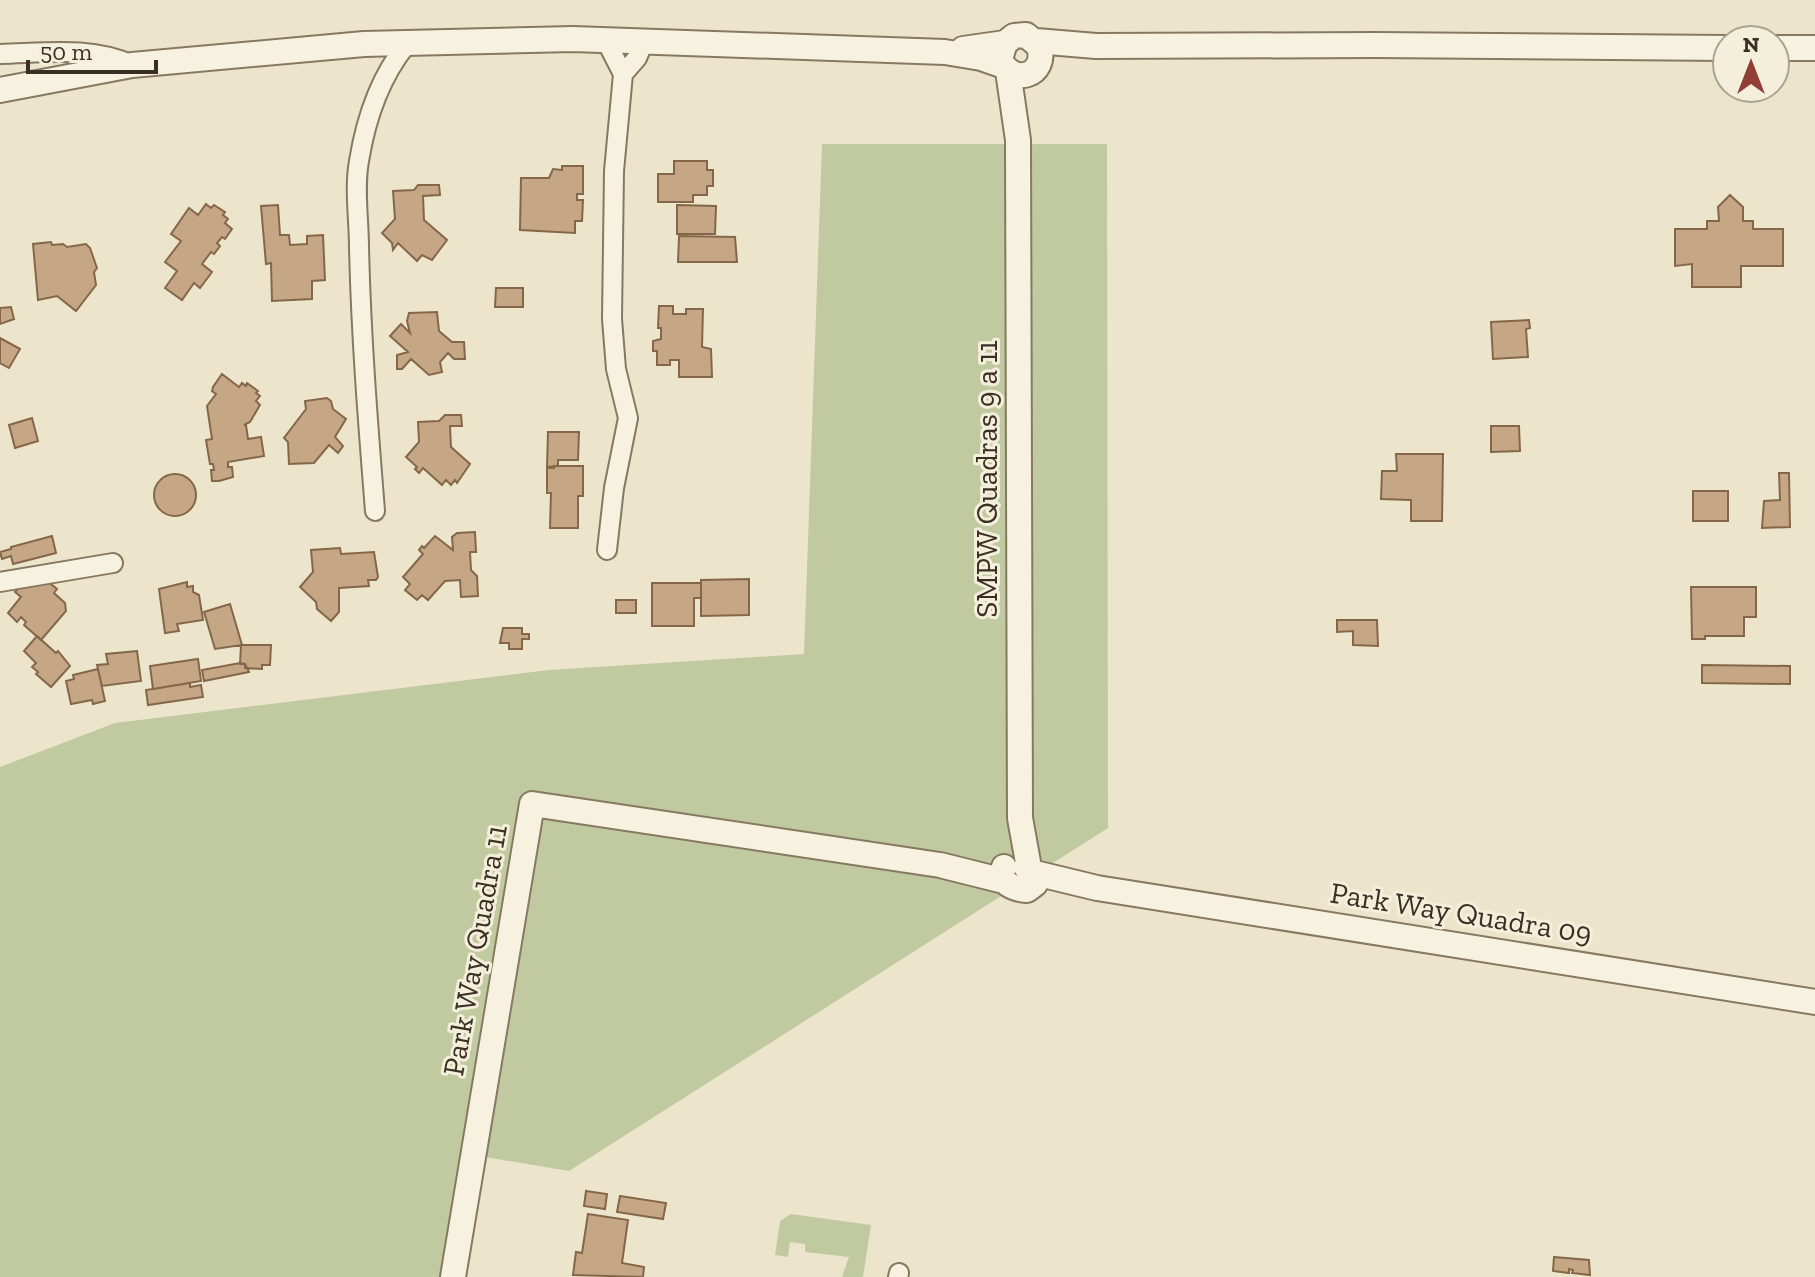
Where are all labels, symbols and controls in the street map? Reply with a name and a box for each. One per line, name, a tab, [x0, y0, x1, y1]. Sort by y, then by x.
scale bar	[28, 24, 156, 74]
north arrow	[1711, 24, 1791, 104]
text: N	[1743, 31, 1760, 58]
text: 50 m	[40, 37, 93, 66]
street label: SMPW Quadras 9 a 11	[969, 340, 1005, 618]
street label: Park Way Quadra 11	[435, 822, 515, 1078]
street label: Park Way Quadra 09	[1328, 875, 1594, 951]

